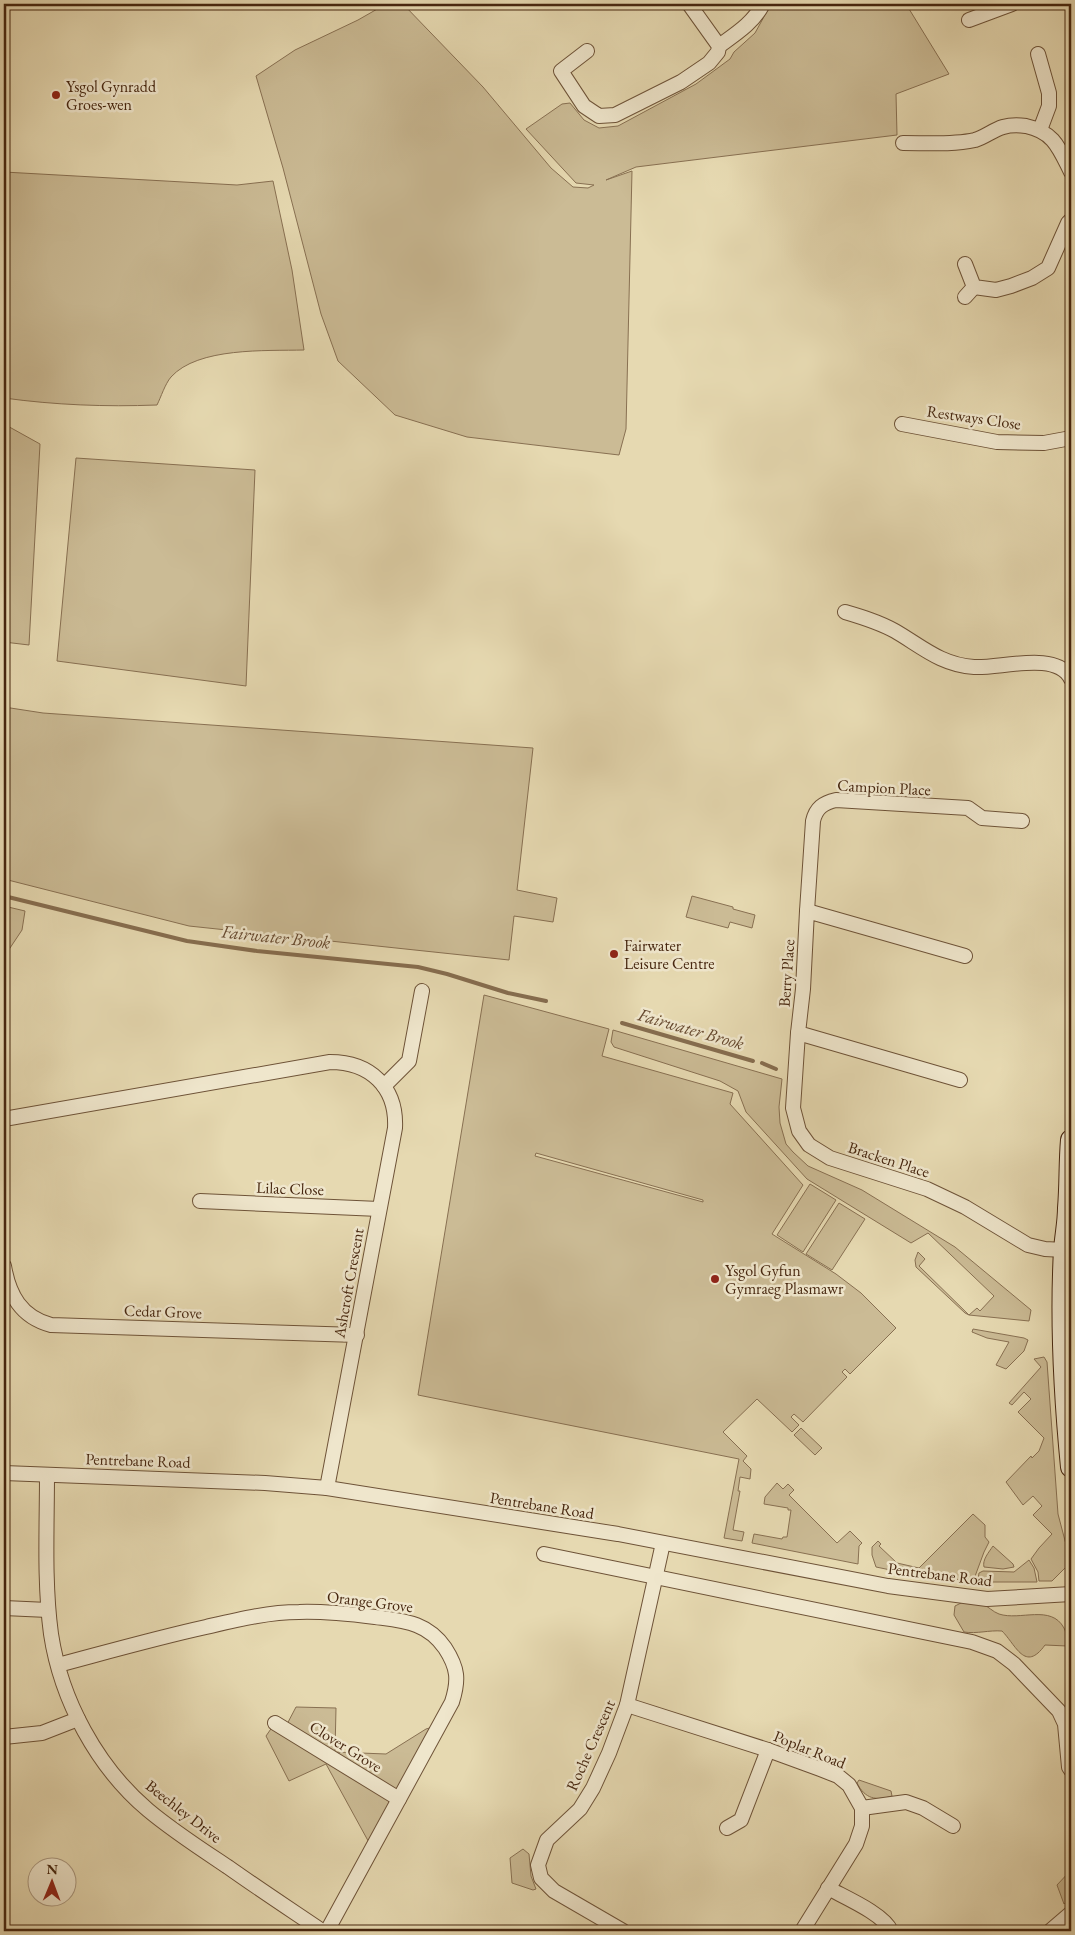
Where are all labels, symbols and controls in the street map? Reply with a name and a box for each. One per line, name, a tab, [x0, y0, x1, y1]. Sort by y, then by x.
place label: Ysgol Gynradd Groes-wen	[66, 76, 157, 115]
marker: Ysgol Gynradd Groes-wen	[50, 89, 62, 101]
street label: Restways Close	[926, 401, 1022, 434]
street label: Campion Place	[837, 775, 931, 800]
water label: Fairwater Brook	[219, 919, 332, 954]
place label: Fairwater Leisure Centre	[624, 935, 715, 974]
street label: Berry Place	[774, 938, 799, 1008]
marker: Fairwater Leisure Centre	[608, 948, 620, 960]
water label: Fairwater Brook	[634, 1002, 747, 1055]
street label: Bracken Place	[845, 1136, 932, 1183]
street label: Lilac Close	[256, 1177, 324, 1200]
street label: Ashcroft Crescent	[328, 1226, 369, 1341]
place label: Ysgol Gyfun Gymraeg Plasmawr	[725, 1260, 844, 1299]
marker: Ysgol Gyfun Gymraeg Plasmawr	[709, 1273, 721, 1285]
street label: Cedar Grove	[124, 1300, 202, 1323]
street label: Pentrebane Road	[85, 1448, 192, 1473]
street label: Pentrebane Road	[488, 1487, 596, 1524]
street label: Pentrebane Road	[887, 1558, 994, 1591]
street label: Orange Grove	[326, 1586, 414, 1617]
street label: Roche Crescent	[561, 1696, 620, 1794]
street label: Clover Grove	[305, 1716, 386, 1777]
street label: Poplar Road	[771, 1725, 850, 1774]
street label: Beechley Drive	[141, 1775, 226, 1848]
north arrow	[28, 1858, 78, 1908]
text: N	[46, 1860, 59, 1878]

